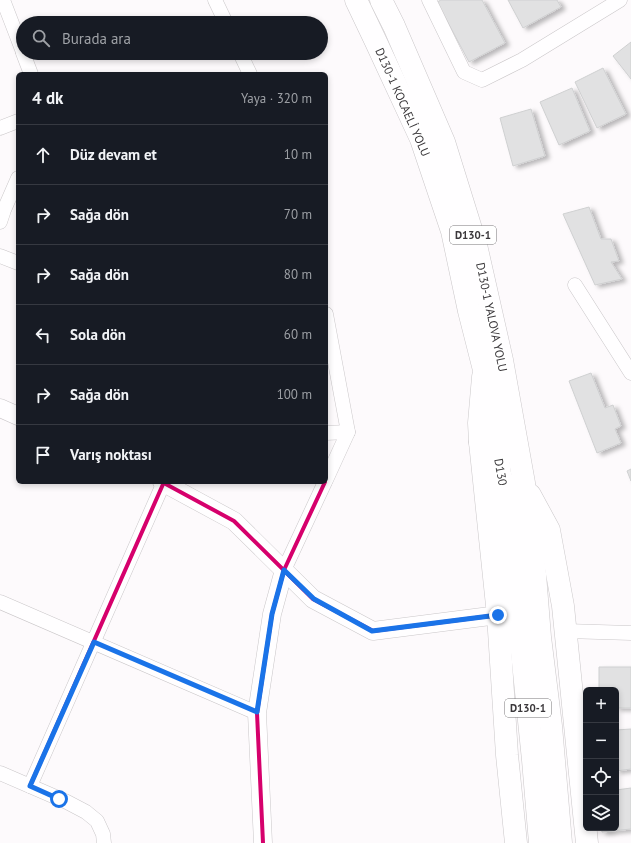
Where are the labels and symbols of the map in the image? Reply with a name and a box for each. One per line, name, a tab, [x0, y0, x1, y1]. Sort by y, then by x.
street label: D130-1 KOCAELİ YOLU	[372, 45, 434, 159]
road number: D130-1	[450, 226, 496, 244]
street label: D130-1 YALOVA YOLU	[473, 261, 511, 373]
street label: D130	[491, 457, 511, 487]
route end	[489, 606, 507, 624]
road number: D130-1	[505, 699, 551, 717]
route start	[50, 790, 68, 808]

